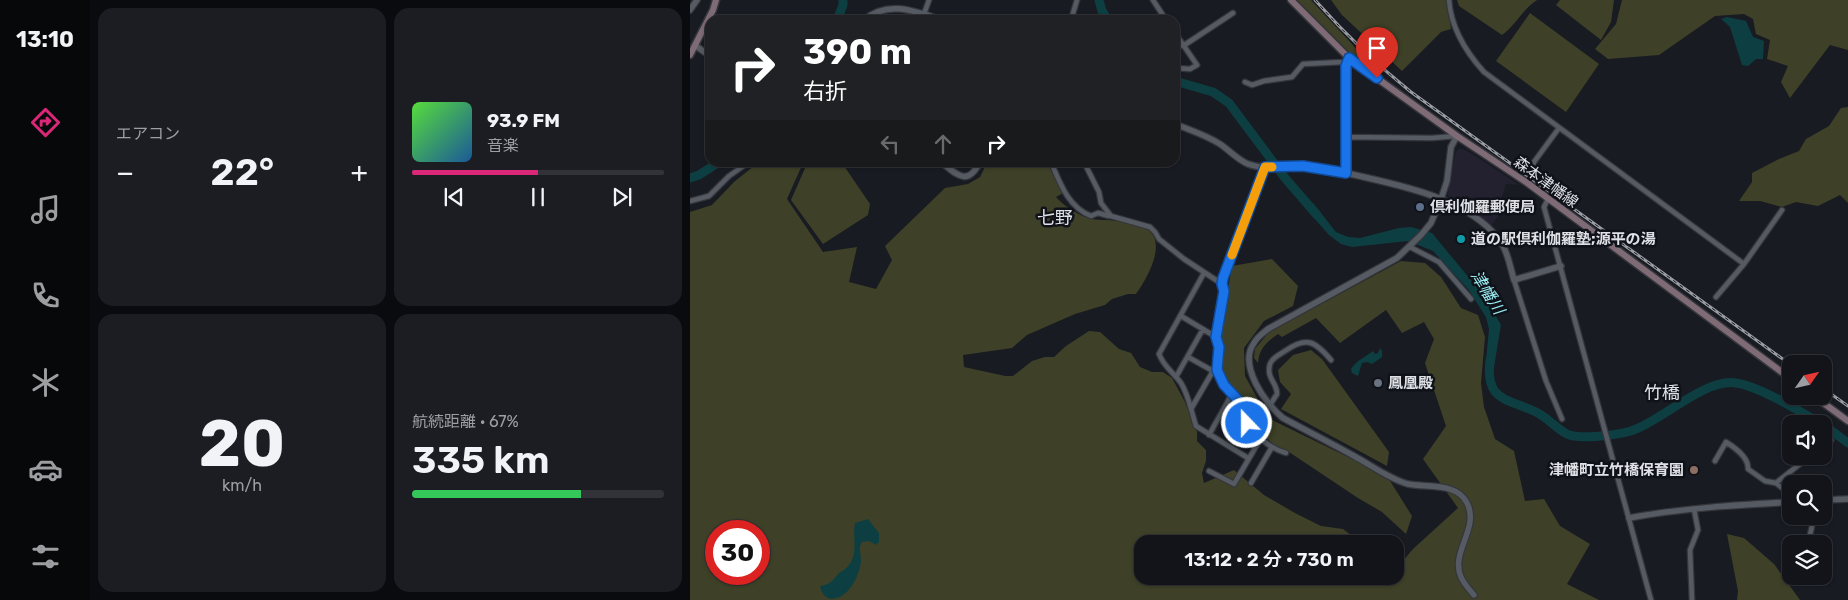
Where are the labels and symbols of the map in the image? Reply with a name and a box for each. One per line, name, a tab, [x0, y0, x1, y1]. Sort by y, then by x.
pin	[1356, 27, 1398, 78]
street label: 森本津幡線	[1510, 153, 1582, 211]
place label: 倶利伽羅郵便局	[1430, 198, 1535, 216]
marker: 倶利伽羅郵便局	[1414, 201, 1426, 213]
district label: 七野	[1037, 207, 1073, 229]
place label: 道の駅倶利伽羅塾;源平の湯	[1471, 230, 1656, 248]
marker: 道の駅倶利伽羅塾;源平の湯	[1455, 233, 1467, 245]
water label: 津幡川	[1467, 267, 1509, 319]
north arrow	[1782, 355, 1832, 405]
place label: 鳳凰殿	[1388, 374, 1433, 392]
marker: 鳳凰殿	[1372, 377, 1384, 389]
district label: 竹橋	[1644, 382, 1680, 404]
position arrow	[1220, 396, 1272, 448]
place label: 津幡町立竹橋保育園	[1549, 461, 1684, 479]
marker: 津幡町立竹橋保育園	[1688, 464, 1700, 476]
speed limit sign: 30	[705, 520, 770, 585]

